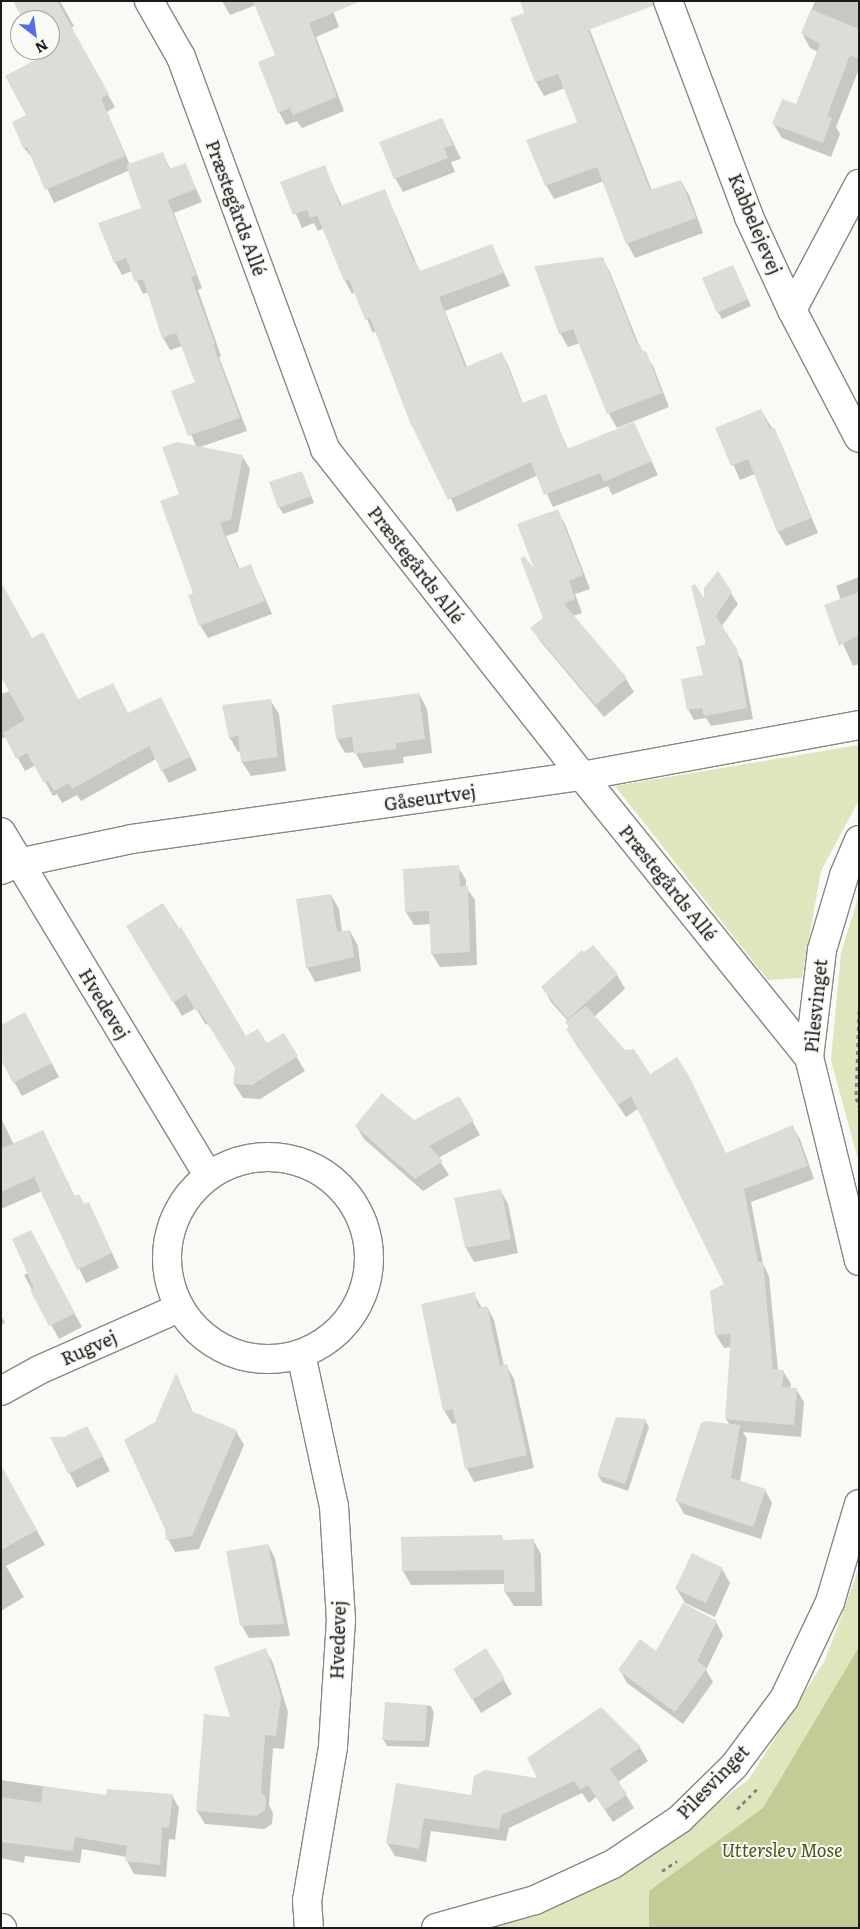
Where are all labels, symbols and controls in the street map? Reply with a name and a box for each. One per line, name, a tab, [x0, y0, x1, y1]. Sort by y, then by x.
north arrow	[10, 10, 60, 60]
text: N	[32, 36, 52, 59]
street label: Præstegårds Allé	[201, 137, 271, 279]
street label: Kabbelejevej	[724, 170, 786, 278]
street label: Præstegårds Allé	[363, 502, 469, 628]
street label: Gåseurtvej	[383, 781, 477, 815]
street label: Præstegårds Allé	[615, 821, 721, 945]
street label: Pilesvinget	[800, 958, 832, 1054]
street label: Hvedevej	[74, 965, 134, 1043]
street label: Rugvej	[58, 1326, 120, 1370]
street label: Hvedevej	[326, 1600, 350, 1680]
street label: Pilesvinget	[672, 1741, 754, 1823]
park label: Utterslev Mose	[722, 1839, 842, 1861]

